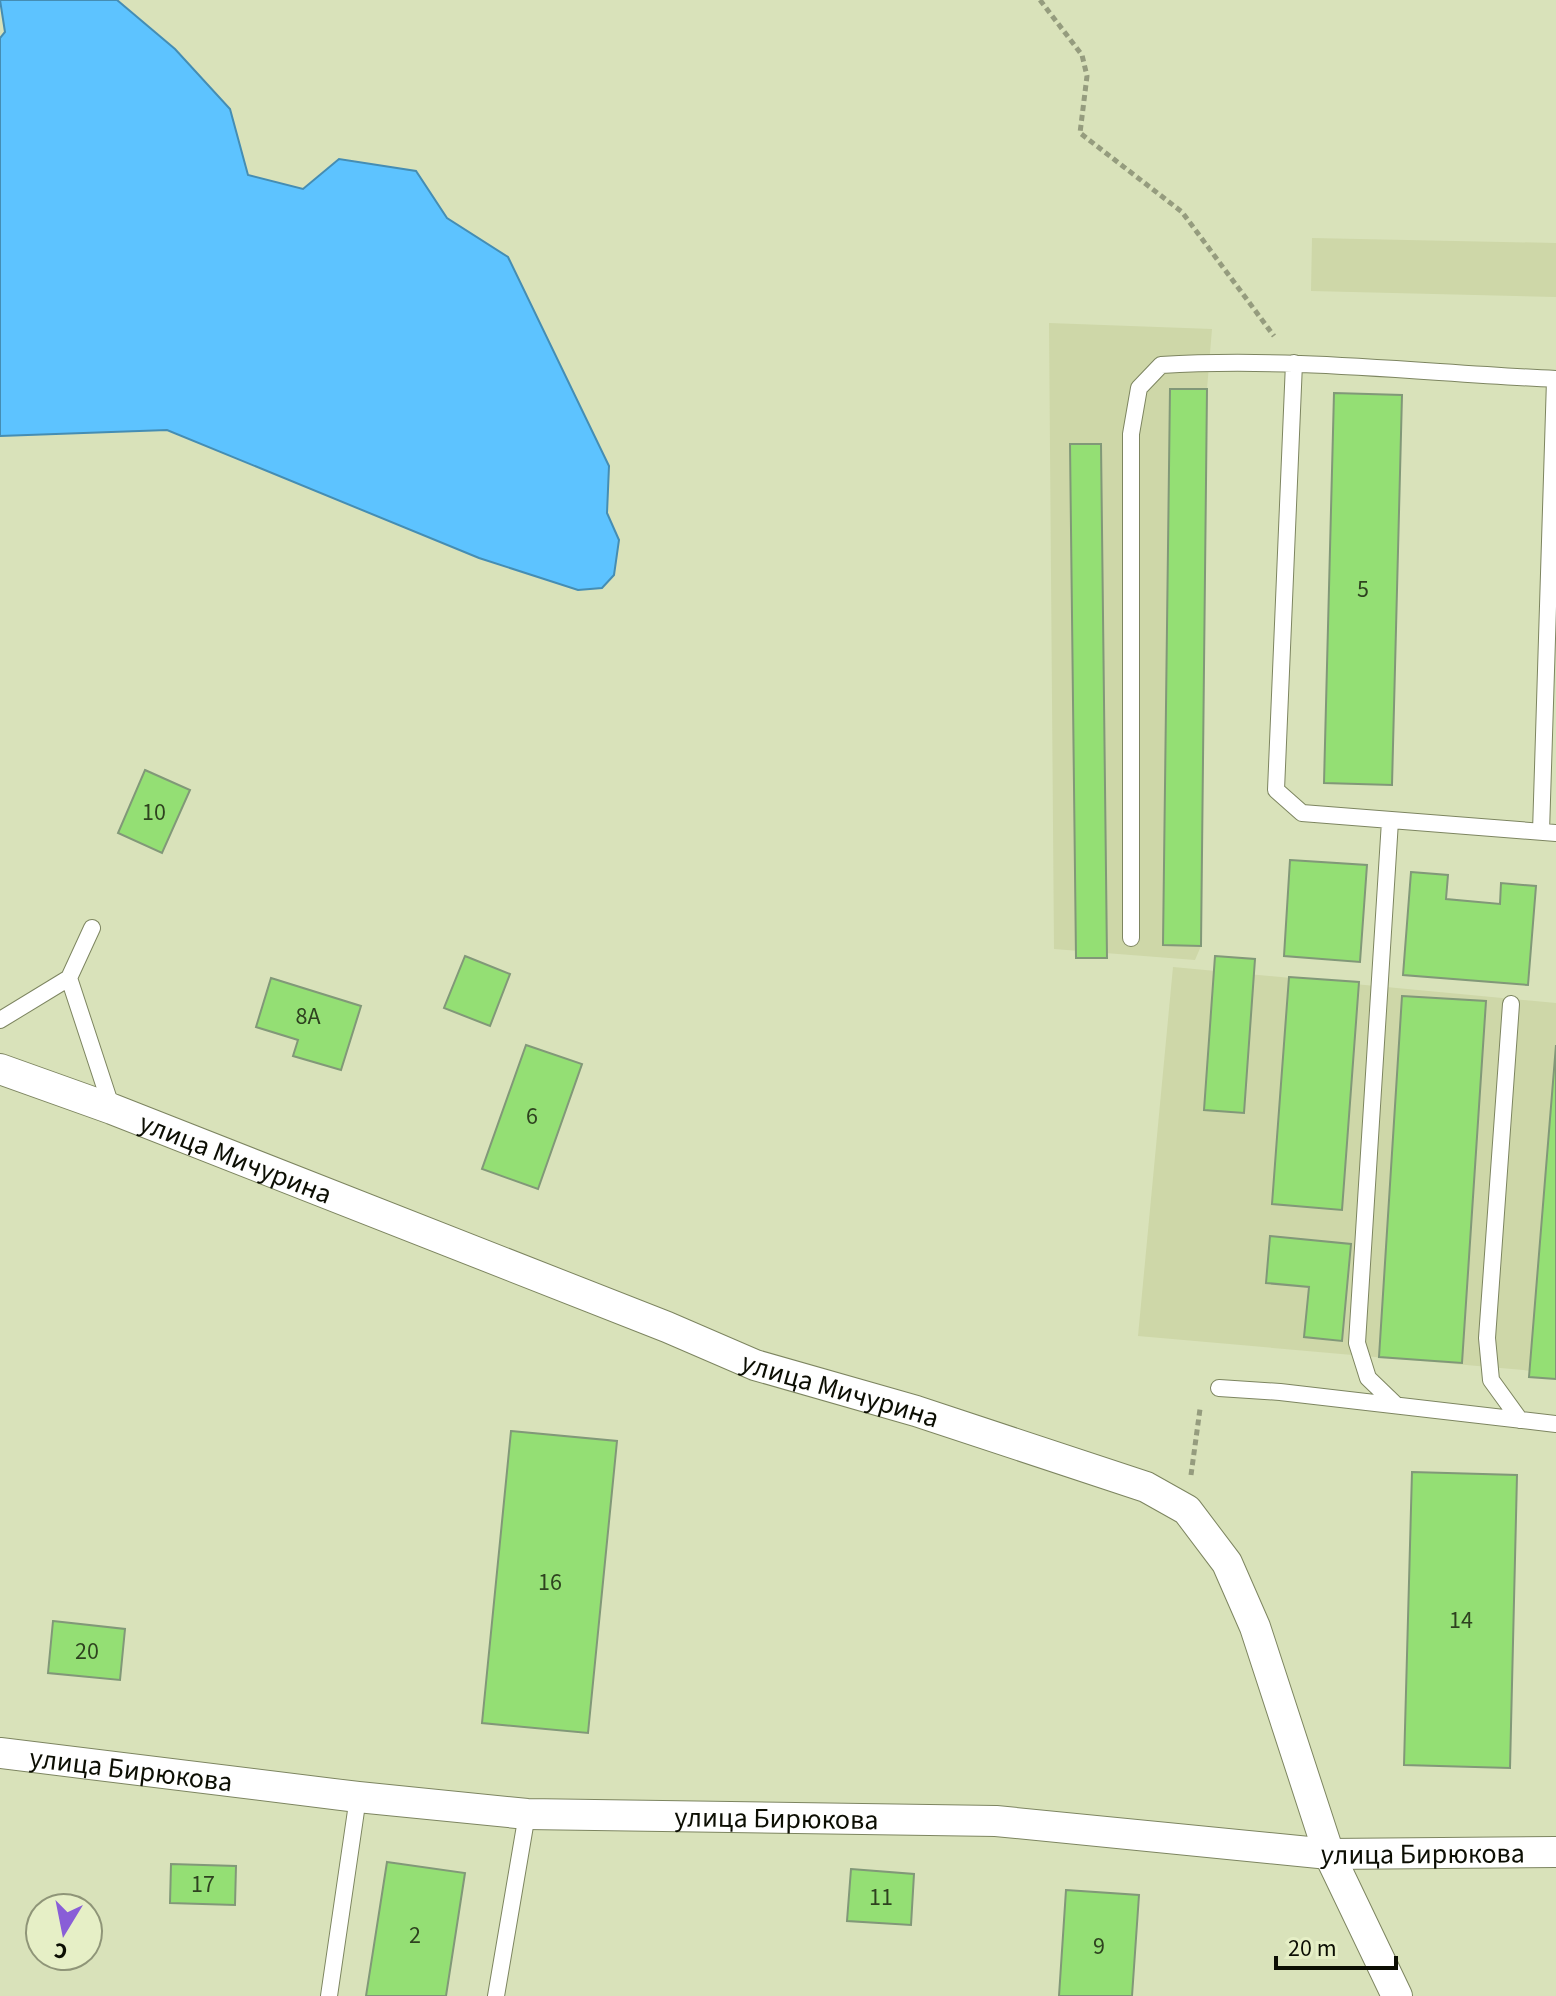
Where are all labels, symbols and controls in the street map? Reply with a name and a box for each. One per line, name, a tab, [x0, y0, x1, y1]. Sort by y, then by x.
house number: 5	[1357, 572, 1369, 607]
house number: 10	[142, 795, 166, 830]
house number: 8А	[296, 999, 320, 1034]
house number: 6	[526, 1099, 538, 1134]
street label: улица Мичурина	[133, 1103, 338, 1214]
street label: улица Мичурина	[735, 1342, 944, 1438]
house number: 16	[538, 1565, 562, 1600]
house number: 14	[1449, 1603, 1473, 1638]
house number: 20	[75, 1634, 99, 1669]
street label: улица Бирюкова	[27, 1738, 235, 1802]
street label: улица Бирюкова	[674, 1797, 879, 1840]
street label: улица Бирюкова	[1319, 1833, 1525, 1875]
house number: 17	[191, 1867, 215, 1902]
house number: 11	[869, 1880, 893, 1915]
north arrow	[24, 1892, 104, 1972]
house number: 2	[409, 1918, 421, 1953]
scale bar	[1276, 1920, 1396, 1970]
house number: 9	[1093, 1929, 1105, 1964]
text: 20 m	[1288, 1931, 1337, 1966]
text: С	[51, 1934, 70, 1968]

